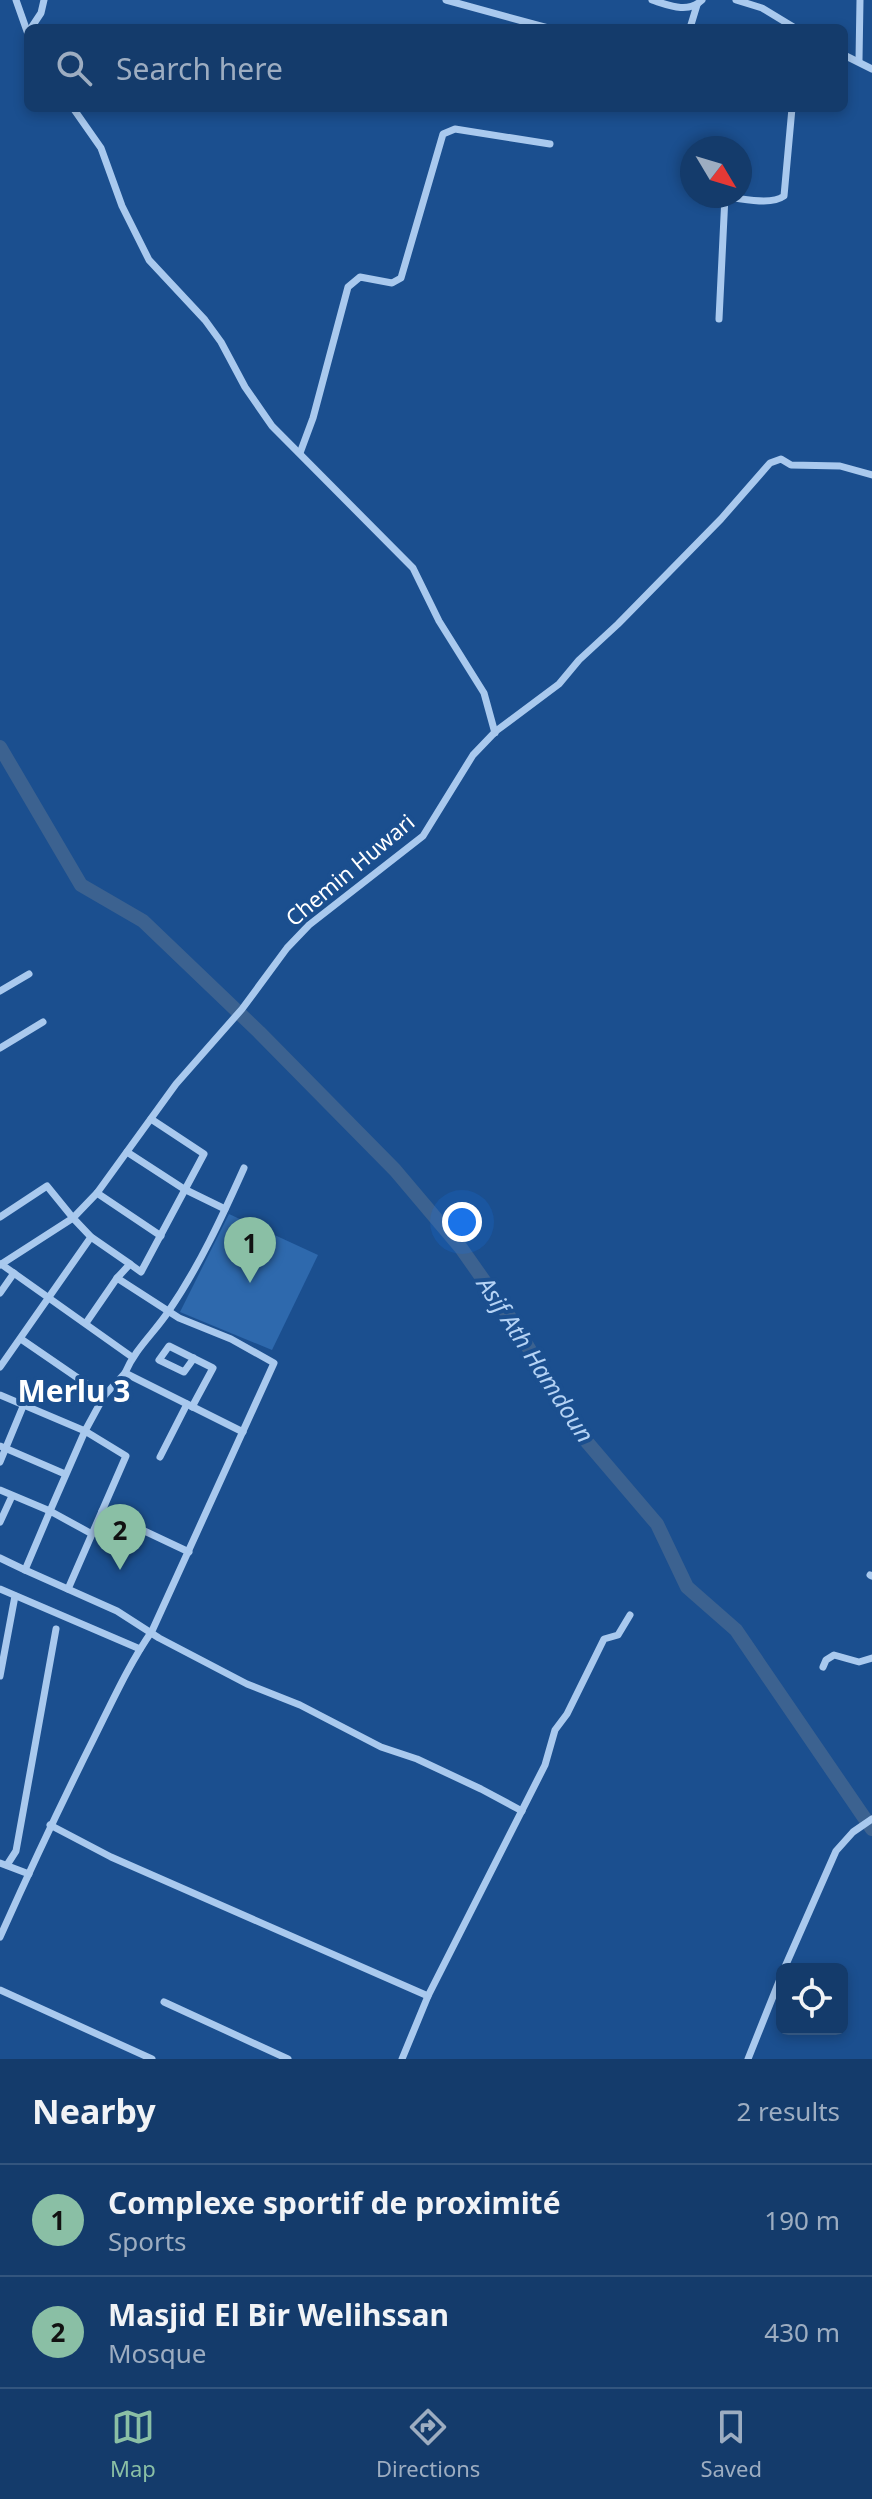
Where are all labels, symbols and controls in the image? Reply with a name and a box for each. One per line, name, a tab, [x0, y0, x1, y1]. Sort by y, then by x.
search box	[24, 24, 848, 112]
icon: search	[52, 46, 96, 90]
text: Search here	[116, 48, 283, 89]
north arrow	[680, 136, 752, 208]
street label: Chemin Huwari	[279, 806, 420, 932]
your location	[442, 1202, 482, 1242]
pin: 1	[224, 1217, 276, 1283]
water label: Asif Ath Hamdoun	[469, 1268, 602, 1449]
district label: Merlu 3	[17, 1370, 131, 1411]
pin: 2	[94, 1504, 146, 1570]
map controls	[776, 1963, 848, 2035]
button: locate	[776, 1963, 848, 2035]
text: Nearby	[32, 2088, 156, 2134]
text: 2 results	[736, 2093, 840, 2129]
text: Complexe sportif de proximité	[108, 2182, 561, 2223]
text: 1	[51, 2202, 65, 2238]
text: 190 m	[764, 2202, 840, 2238]
text: Sports	[108, 2223, 187, 2259]
text: Masjid El Bir Welihssan	[108, 2294, 449, 2335]
text: 2	[51, 2314, 65, 2350]
text: 430 m	[764, 2314, 840, 2350]
text: Mosque	[108, 2335, 207, 2371]
tab: Map	[110, 2405, 156, 2483]
tab: Directions	[376, 2405, 480, 2483]
tab: Saved	[700, 2405, 762, 2483]

